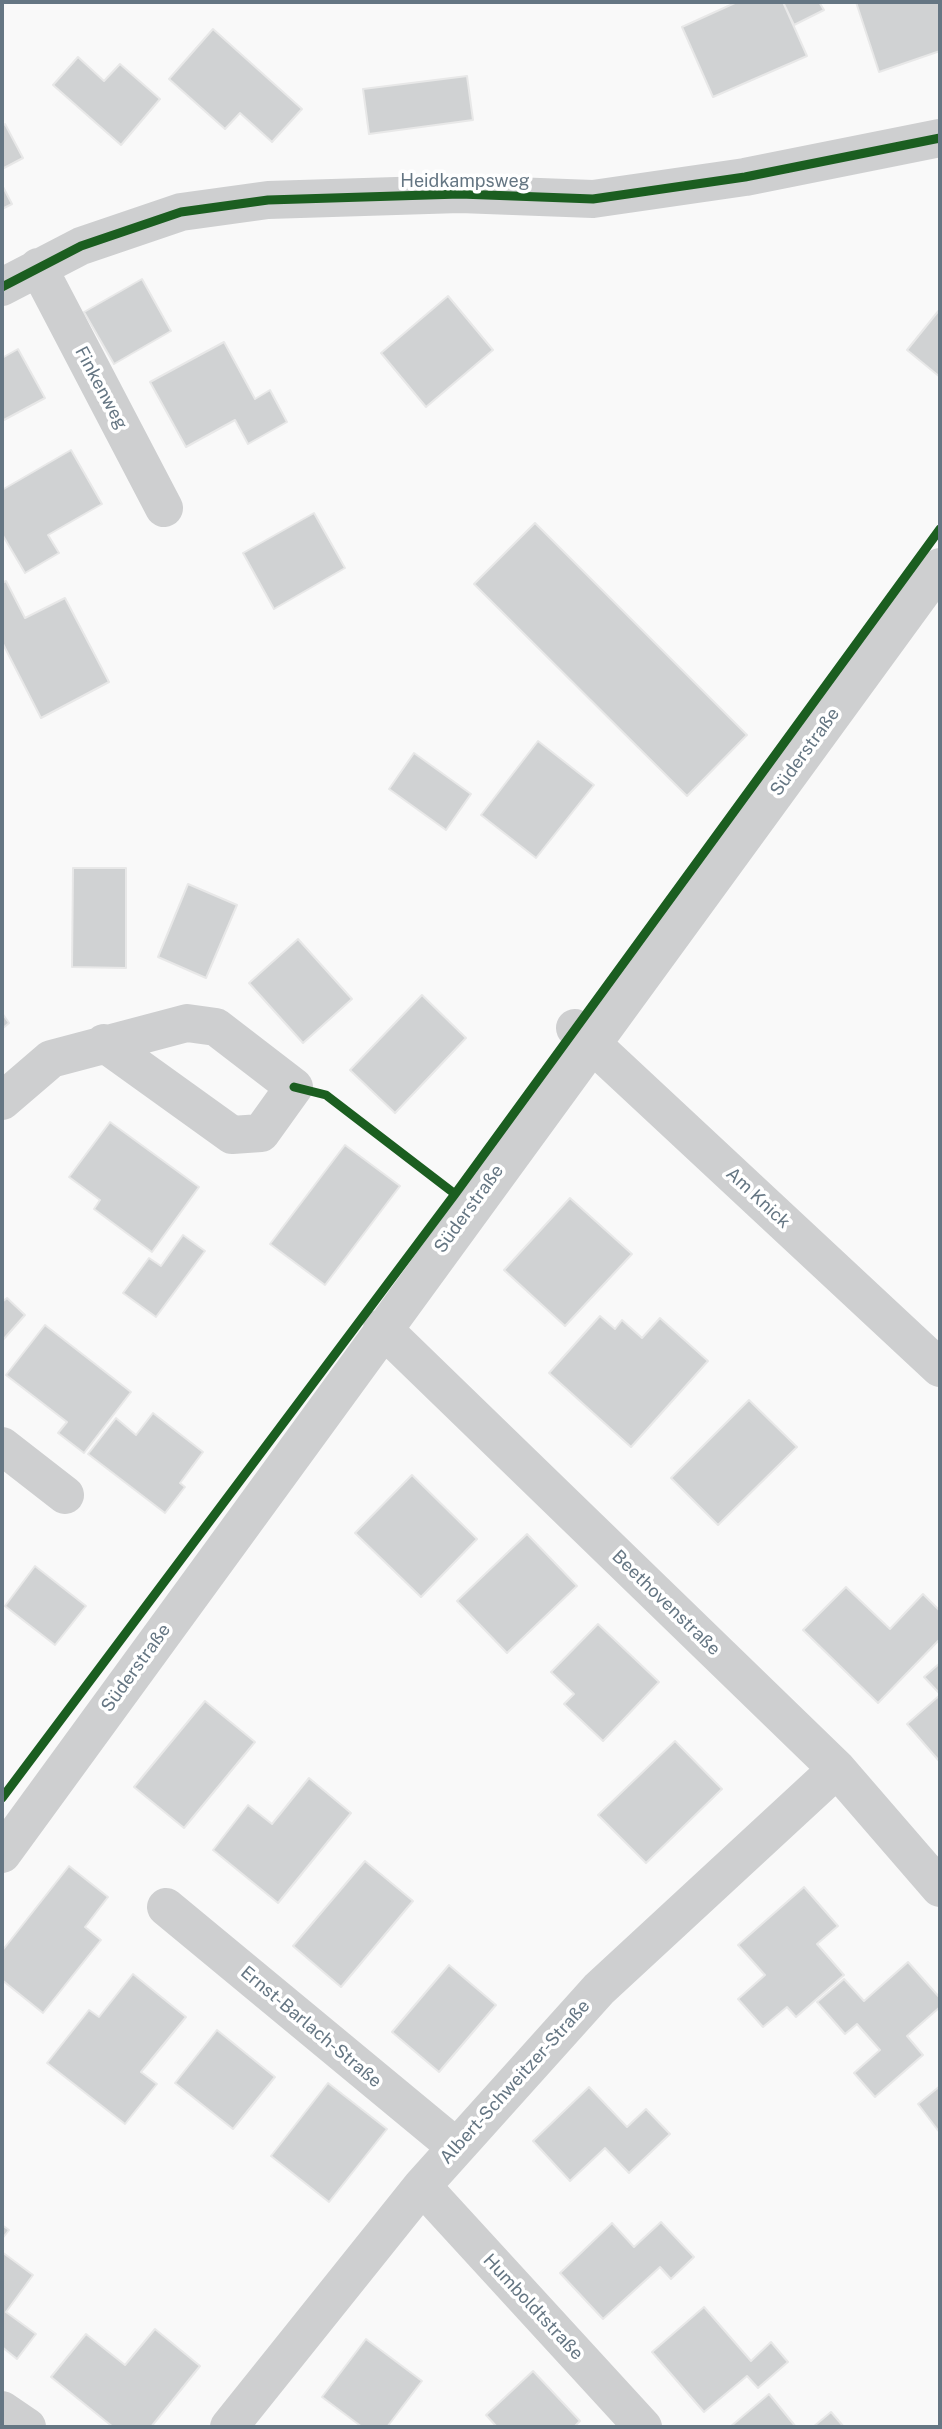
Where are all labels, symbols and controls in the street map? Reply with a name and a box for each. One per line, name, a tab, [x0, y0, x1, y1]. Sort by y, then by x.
street label: Heidkampsweg	[400, 170, 530, 192]
street label: Finkenweg	[70, 343, 132, 433]
street label: Süderstraße	[766, 704, 844, 800]
street label: Süderstraße	[430, 1161, 508, 1257]
street label: Am Knick	[722, 1163, 794, 1233]
street label: Beethovenstraße	[607, 1546, 725, 1660]
street label: Süderstraße	[97, 1620, 175, 1716]
street label: Ernst-Barlach-Straße	[236, 1962, 386, 2092]
street label: Albert-Schweitzer-Straße	[436, 1995, 594, 2169]
street label: Humboldtstraße	[478, 2250, 588, 2364]

